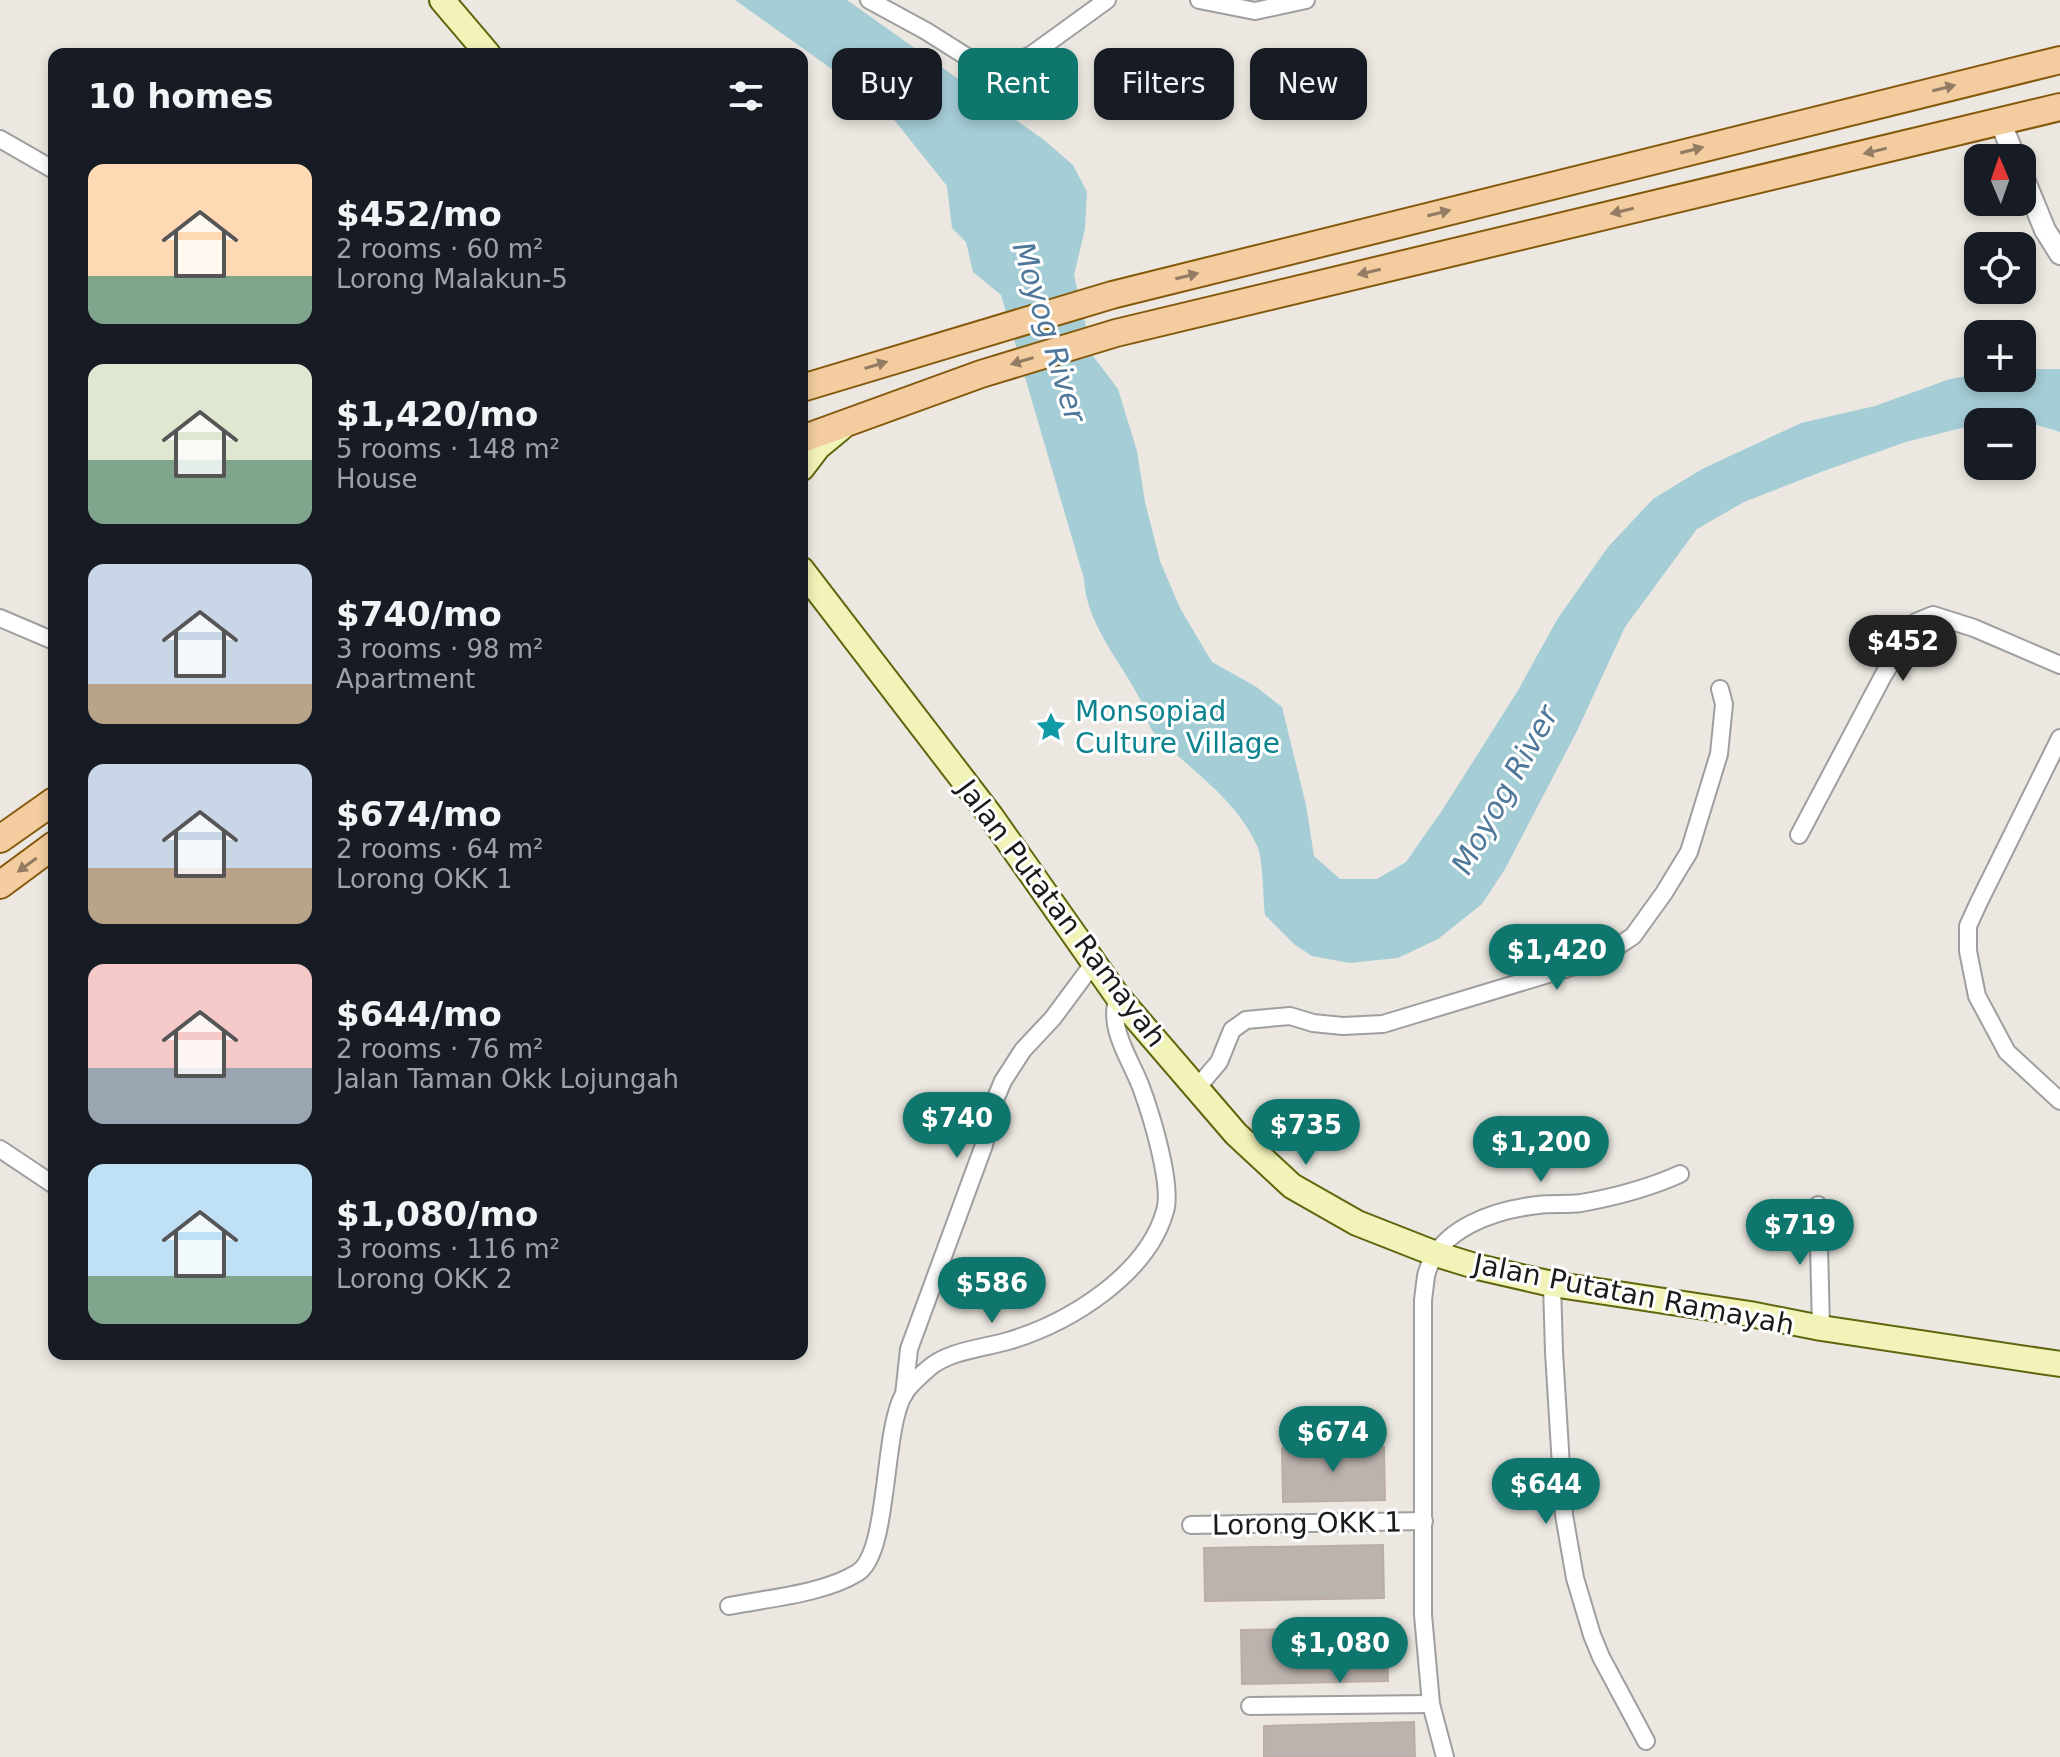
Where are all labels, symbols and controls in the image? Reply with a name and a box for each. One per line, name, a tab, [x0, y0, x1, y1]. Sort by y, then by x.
chip: Buy	[832, 48, 942, 120]
chip: Rent	[958, 48, 1078, 120]
chip: Filters	[1094, 48, 1234, 120]
chip: New	[1250, 48, 1367, 120]
icon: filters	[724, 74, 768, 118]
text: 10 homes	[88, 76, 273, 116]
one-way arrow	[1932, 81, 1957, 94]
one-way arrow	[1679, 144, 1704, 156]
north arrow	[1964, 144, 2036, 216]
map controls	[1964, 144, 2036, 480]
one-way arrow	[1862, 145, 1887, 157]
text: $452/mo	[336, 194, 502, 234]
icon: home	[152, 196, 248, 292]
one-way arrow	[1610, 205, 1635, 218]
one-way arrow	[1427, 206, 1452, 218]
button: locate	[1964, 232, 2036, 304]
text: 2 rooms · 60 m²	[336, 234, 544, 264]
water label: Moyog River	[1005, 237, 1094, 428]
text: Lorong Malakun-5	[336, 264, 568, 294]
one-way arrow	[1357, 266, 1382, 278]
one-way arrow	[1175, 269, 1200, 281]
button: +	[1964, 320, 2036, 392]
one-way arrow	[1009, 355, 1033, 368]
one-way arrow	[865, 358, 889, 371]
text: $1,420/mo	[336, 394, 538, 434]
icon: home	[152, 396, 248, 492]
button: −	[1964, 408, 2036, 480]
text: 5 rooms · 148 m²	[336, 434, 560, 464]
text: House	[336, 464, 417, 494]
text: $740/mo	[336, 594, 502, 634]
icon: home	[152, 596, 248, 692]
pin: $452	[1856, 615, 1950, 683]
text: $452	[1867, 626, 1939, 656]
text: 3 rooms · 98 m²	[336, 634, 544, 664]
text: Apartment	[336, 664, 475, 694]
place label: Monsopiad Culture Village	[1075, 695, 1280, 760]
water label: Moyog River	[1444, 698, 1566, 880]
place icon: Monsopiad Culture Village	[1034, 710, 1068, 744]
street label: Jalan Putatan Ramayah	[949, 772, 1173, 1053]
text: $674/mo	[336, 794, 502, 834]
icon: home	[152, 796, 248, 892]
text: 2 rooms · 64 m²	[336, 834, 544, 864]
one-way arrow	[17, 856, 37, 872]
text: Lorong OKK 1	[336, 864, 513, 894]
pin: $1,420	[1492, 924, 1622, 992]
text: $1,420	[1507, 935, 1607, 965]
text: $644/mo	[336, 994, 502, 1034]
icon: home	[152, 996, 248, 1092]
text: 2 rooms · 76 m²	[336, 1034, 544, 1064]
text: Jalan Taman Okk Lojungah	[336, 1064, 679, 1094]
pin: $740	[910, 1092, 1004, 1160]
pin: $735	[1259, 1099, 1353, 1167]
text: $740	[921, 1103, 993, 1133]
text: $735	[1270, 1110, 1342, 1140]
pin: $1,200	[1476, 1116, 1606, 1184]
text: $1,200	[1491, 1127, 1591, 1157]
text: $1,080/mo	[336, 1194, 538, 1234]
icon: home	[152, 1196, 248, 1292]
pin: $719	[1753, 1199, 1847, 1267]
text: $719	[1764, 1210, 1836, 1240]
text: 3 rooms · 116 m²	[336, 1234, 560, 1264]
street label: Jalan Putatan Ramayah	[1469, 1247, 1797, 1342]
pin: $586	[945, 1257, 1039, 1325]
text: Lorong OKK 2	[336, 1264, 513, 1294]
text: $586	[956, 1268, 1028, 1298]
pin: $674	[1286, 1406, 1380, 1474]
text: $674	[1297, 1417, 1369, 1447]
pin: $644	[1499, 1458, 1593, 1526]
text: $644	[1510, 1469, 1582, 1499]
street label: Lorong OKK 1	[1212, 1505, 1402, 1542]
pin: $1,080	[1275, 1617, 1405, 1685]
text: $1,080	[1290, 1628, 1390, 1658]

